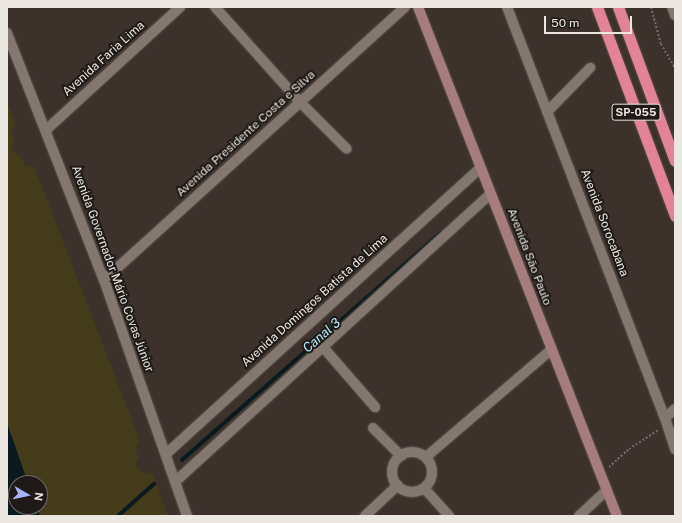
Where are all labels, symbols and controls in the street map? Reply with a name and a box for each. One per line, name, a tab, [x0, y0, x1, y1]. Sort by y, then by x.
scale bar	[546, 8, 634, 34]
text: 50 m	[551, 16, 579, 30]
street label: Avenida Faria Lima	[60, 19, 148, 99]
street label: Avenida Presidente Costa e Silva	[174, 68, 318, 200]
road number: SP-055	[611, 103, 661, 121]
street label: Avenida Governador Mário Covas Júnior	[68, 164, 156, 374]
street label: Avenida Sorocabana	[577, 167, 631, 279]
street label: Avenida São Paulo	[504, 206, 554, 308]
street label: Avenida Domingos Batista de Lima	[239, 232, 391, 370]
water label: Canal 3	[300, 316, 344, 356]
north arrow	[8, 475, 48, 515]
text: N	[32, 492, 45, 502]

